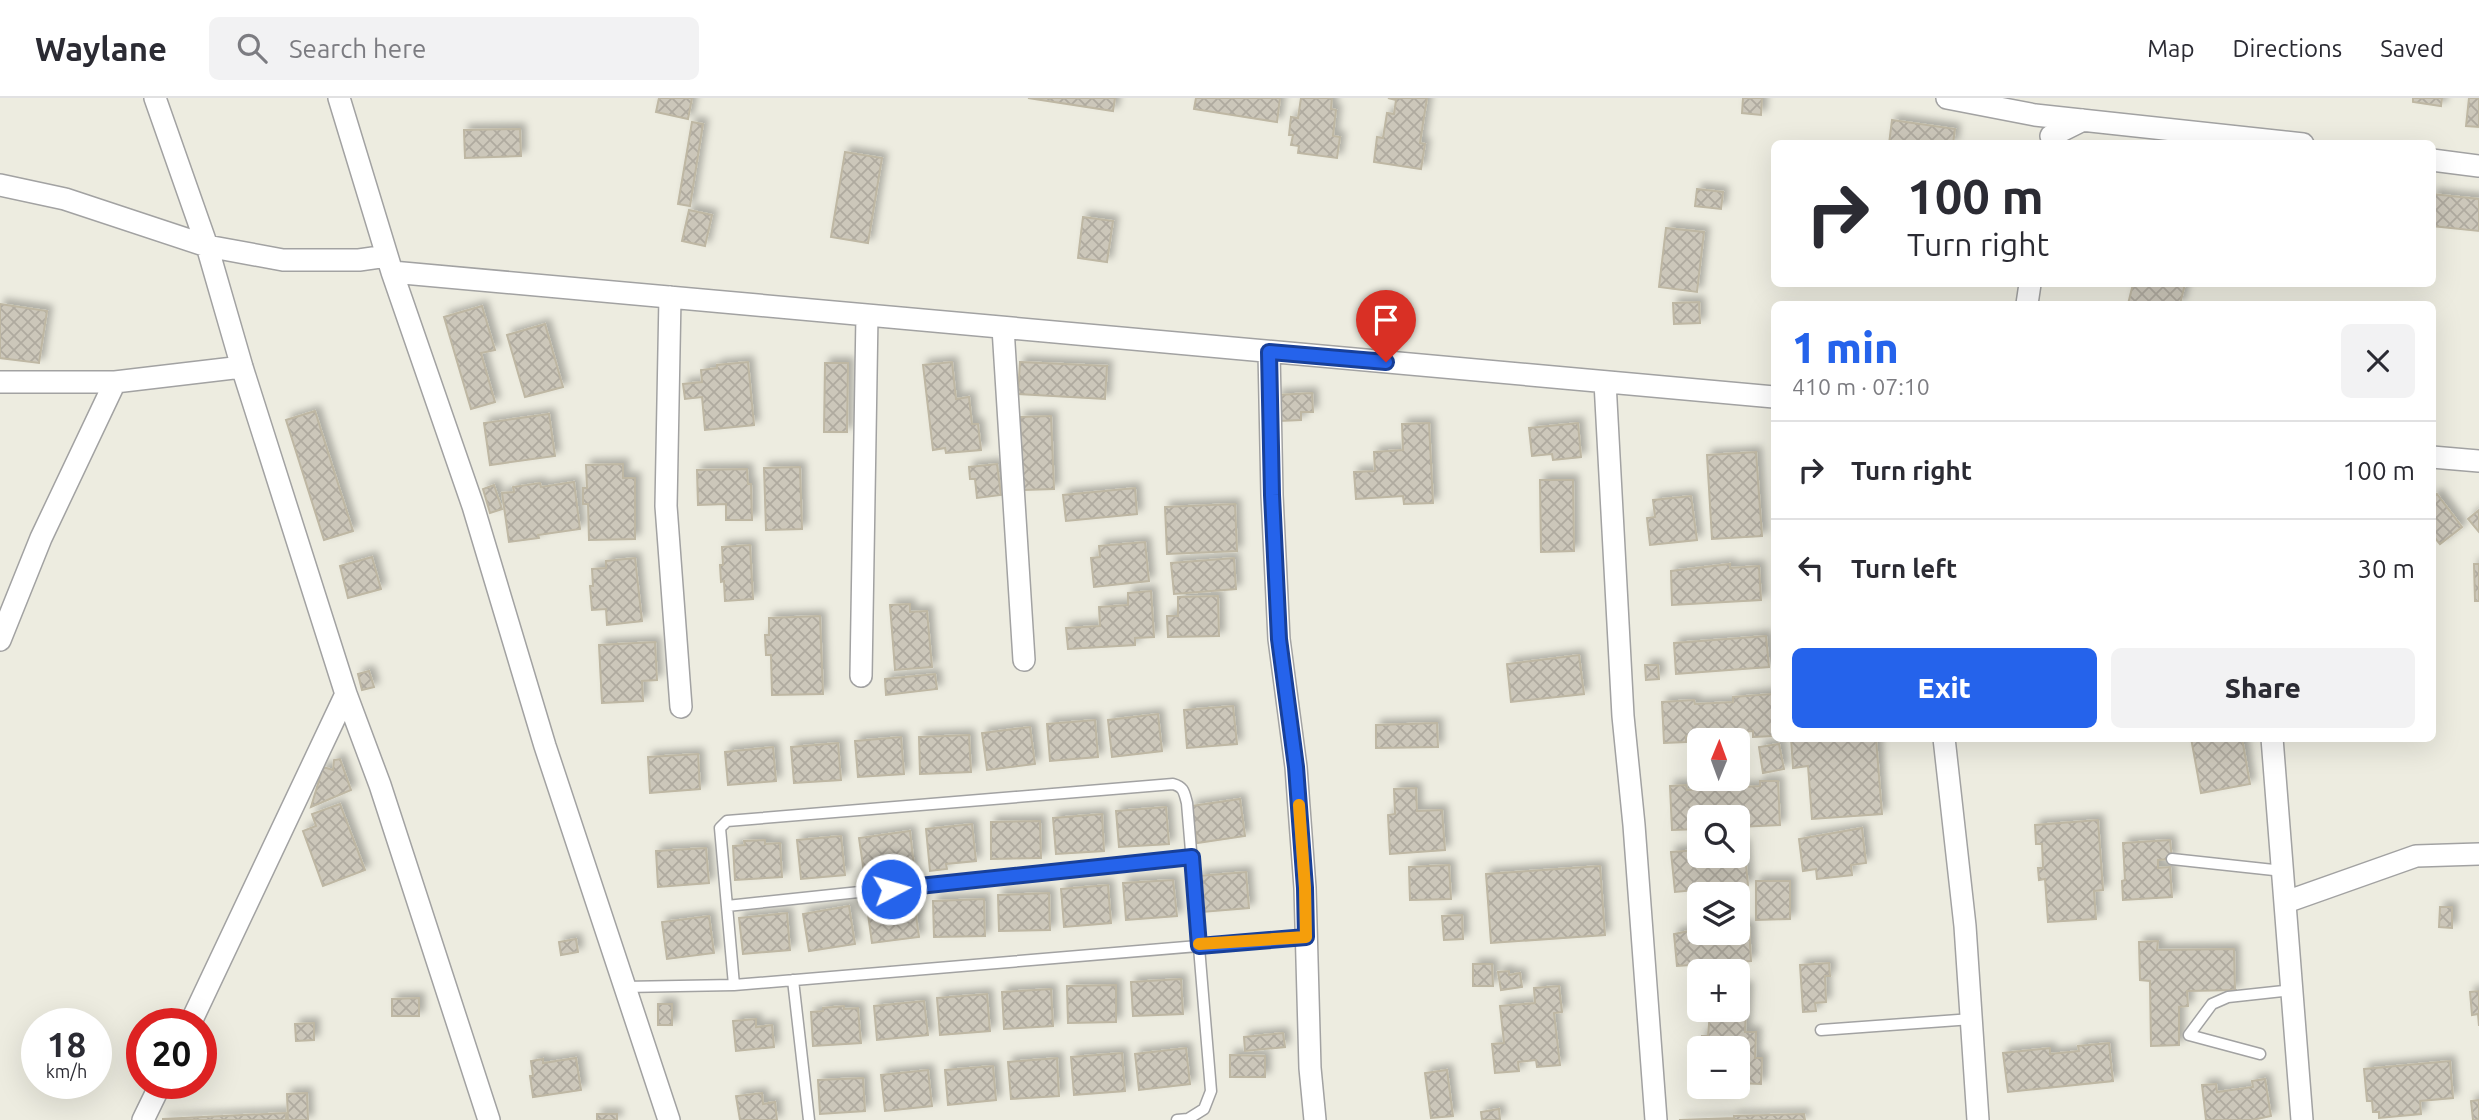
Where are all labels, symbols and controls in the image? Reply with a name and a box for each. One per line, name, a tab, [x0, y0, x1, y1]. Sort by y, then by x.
search box	[209, 17, 699, 80]
icon: search	[233, 29, 271, 67]
text: Waylane	[35, 30, 167, 67]
text: Search here	[289, 34, 426, 63]
text: Map	[2147, 35, 2194, 62]
text: Directions	[2232, 35, 2342, 62]
text: Saved	[2380, 35, 2444, 62]
icon: right	[1792, 168, 1883, 259]
text: 100 m	[1907, 168, 2044, 223]
text: Turn right	[1907, 226, 2049, 262]
pin	[1356, 290, 1416, 362]
icon: arrive	[1367, 301, 1405, 339]
text: 1 min	[1792, 324, 1899, 371]
button: close	[2341, 324, 2415, 398]
text: 410 m · 07:10	[1792, 374, 1930, 399]
icon: right	[1792, 451, 1830, 489]
text: Turn right	[1851, 456, 1972, 485]
text: 100 m	[2343, 456, 2415, 485]
icon: left	[1792, 549, 1830, 587]
text: Turn left	[1851, 554, 1957, 583]
text: 30 m	[2357, 554, 2415, 583]
button: Exit	[1792, 648, 2097, 728]
button: Share	[2111, 648, 2415, 728]
north arrow	[1687, 728, 1750, 791]
map controls	[1687, 728, 1750, 1099]
button: search	[1687, 805, 1750, 868]
position arrow	[854, 852, 928, 926]
button: layers	[1687, 882, 1750, 945]
button: +	[1687, 959, 1750, 1022]
speed limit sign: 20	[126, 1008, 217, 1099]
text: 18	[47, 1024, 86, 1064]
button: −	[1687, 1036, 1750, 1099]
text: km/h	[46, 1061, 87, 1081]

